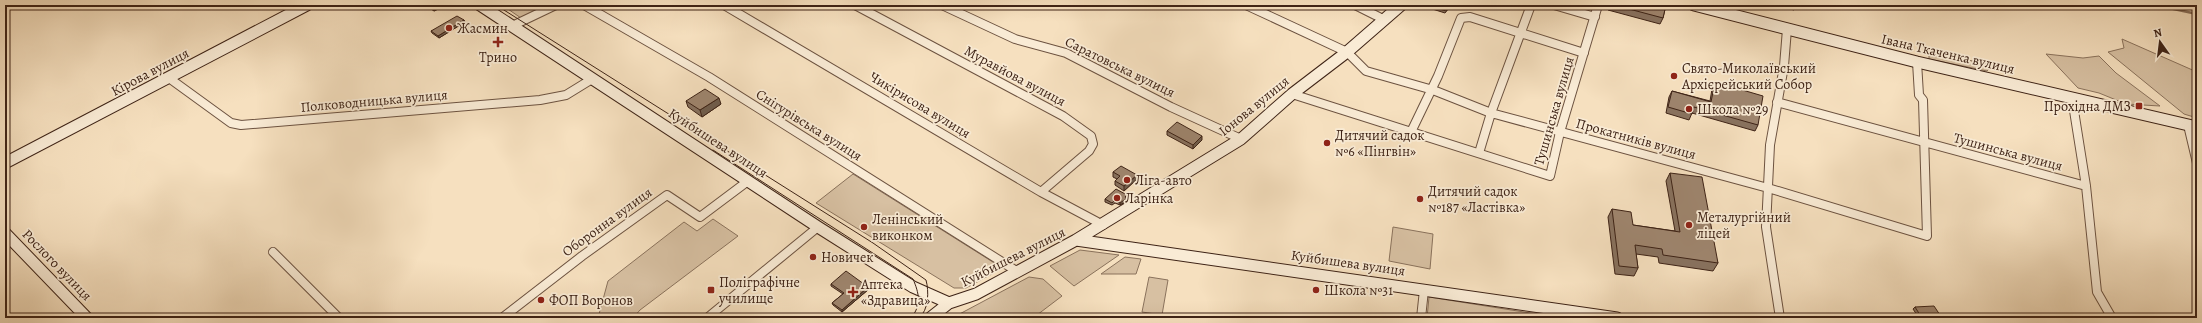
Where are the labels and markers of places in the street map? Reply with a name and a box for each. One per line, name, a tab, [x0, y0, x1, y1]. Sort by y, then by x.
place label: Жасмин	[457, 19, 508, 38]
marker: Жасмин	[444, 23, 454, 33]
marker: Трино	[493, 37, 503, 47]
place label: Трино	[479, 48, 517, 67]
place label: Свято-Миколаївський Архієрейський Собор	[1681, 59, 1816, 94]
marker: Свято-Миколаївський Архієрейський Собор	[1669, 71, 1679, 81]
place label: Прохідна ДМЗ	[2044, 97, 2131, 116]
place label: Школа №29	[1697, 100, 1768, 119]
marker: Прохідна ДМЗ	[2134, 101, 2144, 111]
marker: Школа №29	[1684, 104, 1694, 114]
place label: Дитячий садок №6 «Пінгвін»	[1335, 126, 1425, 161]
marker: Дитячий садок №6 «Пінгвін»	[1322, 138, 1332, 148]
place label: Ліга-авто	[1135, 171, 1192, 190]
marker: Ліга-авто	[1122, 175, 1132, 185]
place label: Дитячий садок №187 «Ластівка»	[1428, 182, 1525, 217]
place label: Ларінка	[1125, 189, 1174, 208]
marker: Ларінка	[1112, 193, 1122, 203]
marker: Дитячий садок №187 «Ластівка»	[1415, 194, 1425, 204]
place label: Металургійний ліцей	[1697, 208, 1791, 243]
place label: Ленінський виконком	[872, 210, 943, 245]
marker: Металургійний ліцей	[1684, 220, 1694, 230]
marker: Ленінський виконком	[859, 222, 869, 232]
place label: Новичек	[821, 248, 874, 267]
marker: Новичек	[808, 252, 818, 262]
place label: Поліграфічне училище	[718, 273, 800, 308]
place label: Аптека «Здравица»	[860, 275, 930, 310]
place label: Школа №31	[1324, 281, 1393, 300]
marker: Поліграфічне училище	[706, 285, 716, 295]
marker: Школа №31	[1311, 285, 1321, 295]
marker: Аптека «Здравица»	[848, 287, 858, 297]
place label: ФОП Воронов	[549, 291, 633, 310]
marker: ФОП Воронов	[536, 295, 546, 305]

